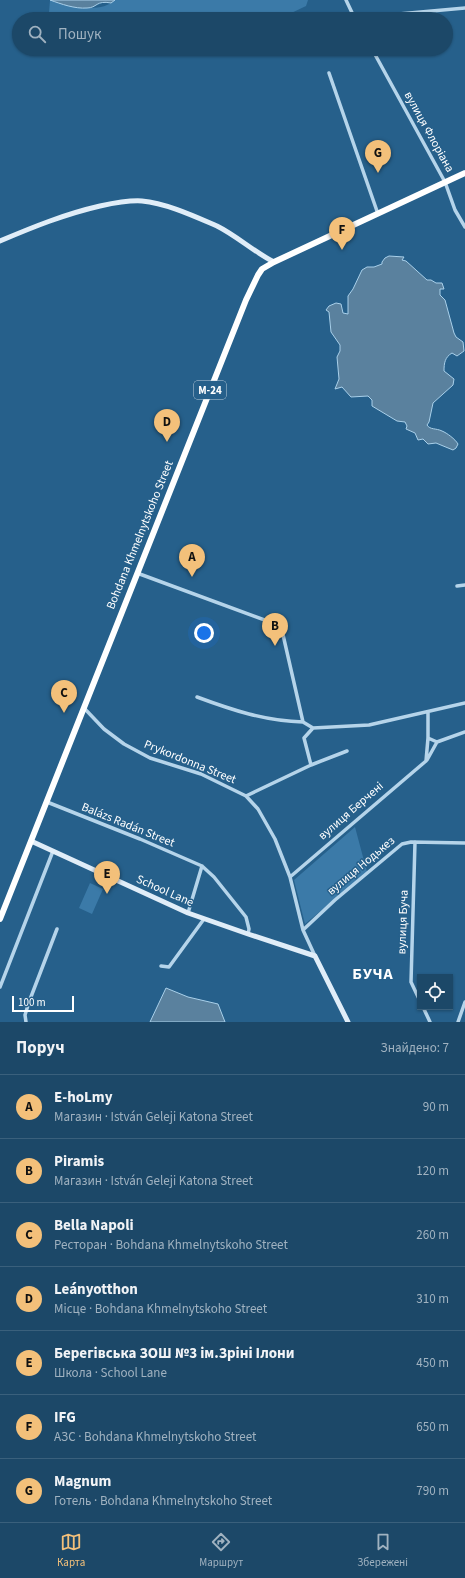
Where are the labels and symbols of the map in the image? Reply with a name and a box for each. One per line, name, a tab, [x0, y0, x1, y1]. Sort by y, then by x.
street label: вулиця Флоріана	[400, 89, 458, 175]
pin: G	[365, 140, 391, 173]
pin: F	[329, 217, 355, 250]
road number: М-24	[194, 381, 226, 399]
pin: D	[154, 409, 180, 442]
street label: Bohdana Khmelnytskoho Street	[102, 458, 178, 612]
pin: A	[179, 544, 205, 577]
pin: B	[262, 613, 288, 646]
your location	[194, 623, 214, 643]
pin: C	[51, 680, 77, 713]
street label: Prykordonna Street	[141, 736, 239, 788]
street label: вулиця Берчені	[315, 778, 387, 844]
street label: Balázs Radán Street	[79, 799, 177, 851]
street label: вулиця Нодькез	[323, 833, 399, 899]
pin: E	[94, 861, 120, 894]
street label: School Lane	[134, 871, 196, 911]
street label: вулиця Буча	[393, 889, 413, 955]
district label: БУЧА	[352, 963, 394, 985]
scale bar	[12, 994, 74, 1013]

